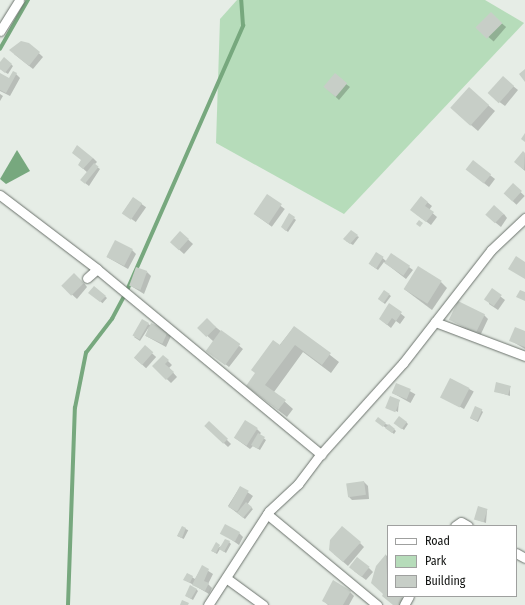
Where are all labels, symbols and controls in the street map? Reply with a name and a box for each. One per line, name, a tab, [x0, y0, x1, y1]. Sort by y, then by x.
legend	[387, 525, 517, 597]
text: Road	[425, 534, 450, 548]
text: Park	[425, 554, 446, 568]
text: Building	[425, 574, 465, 588]

